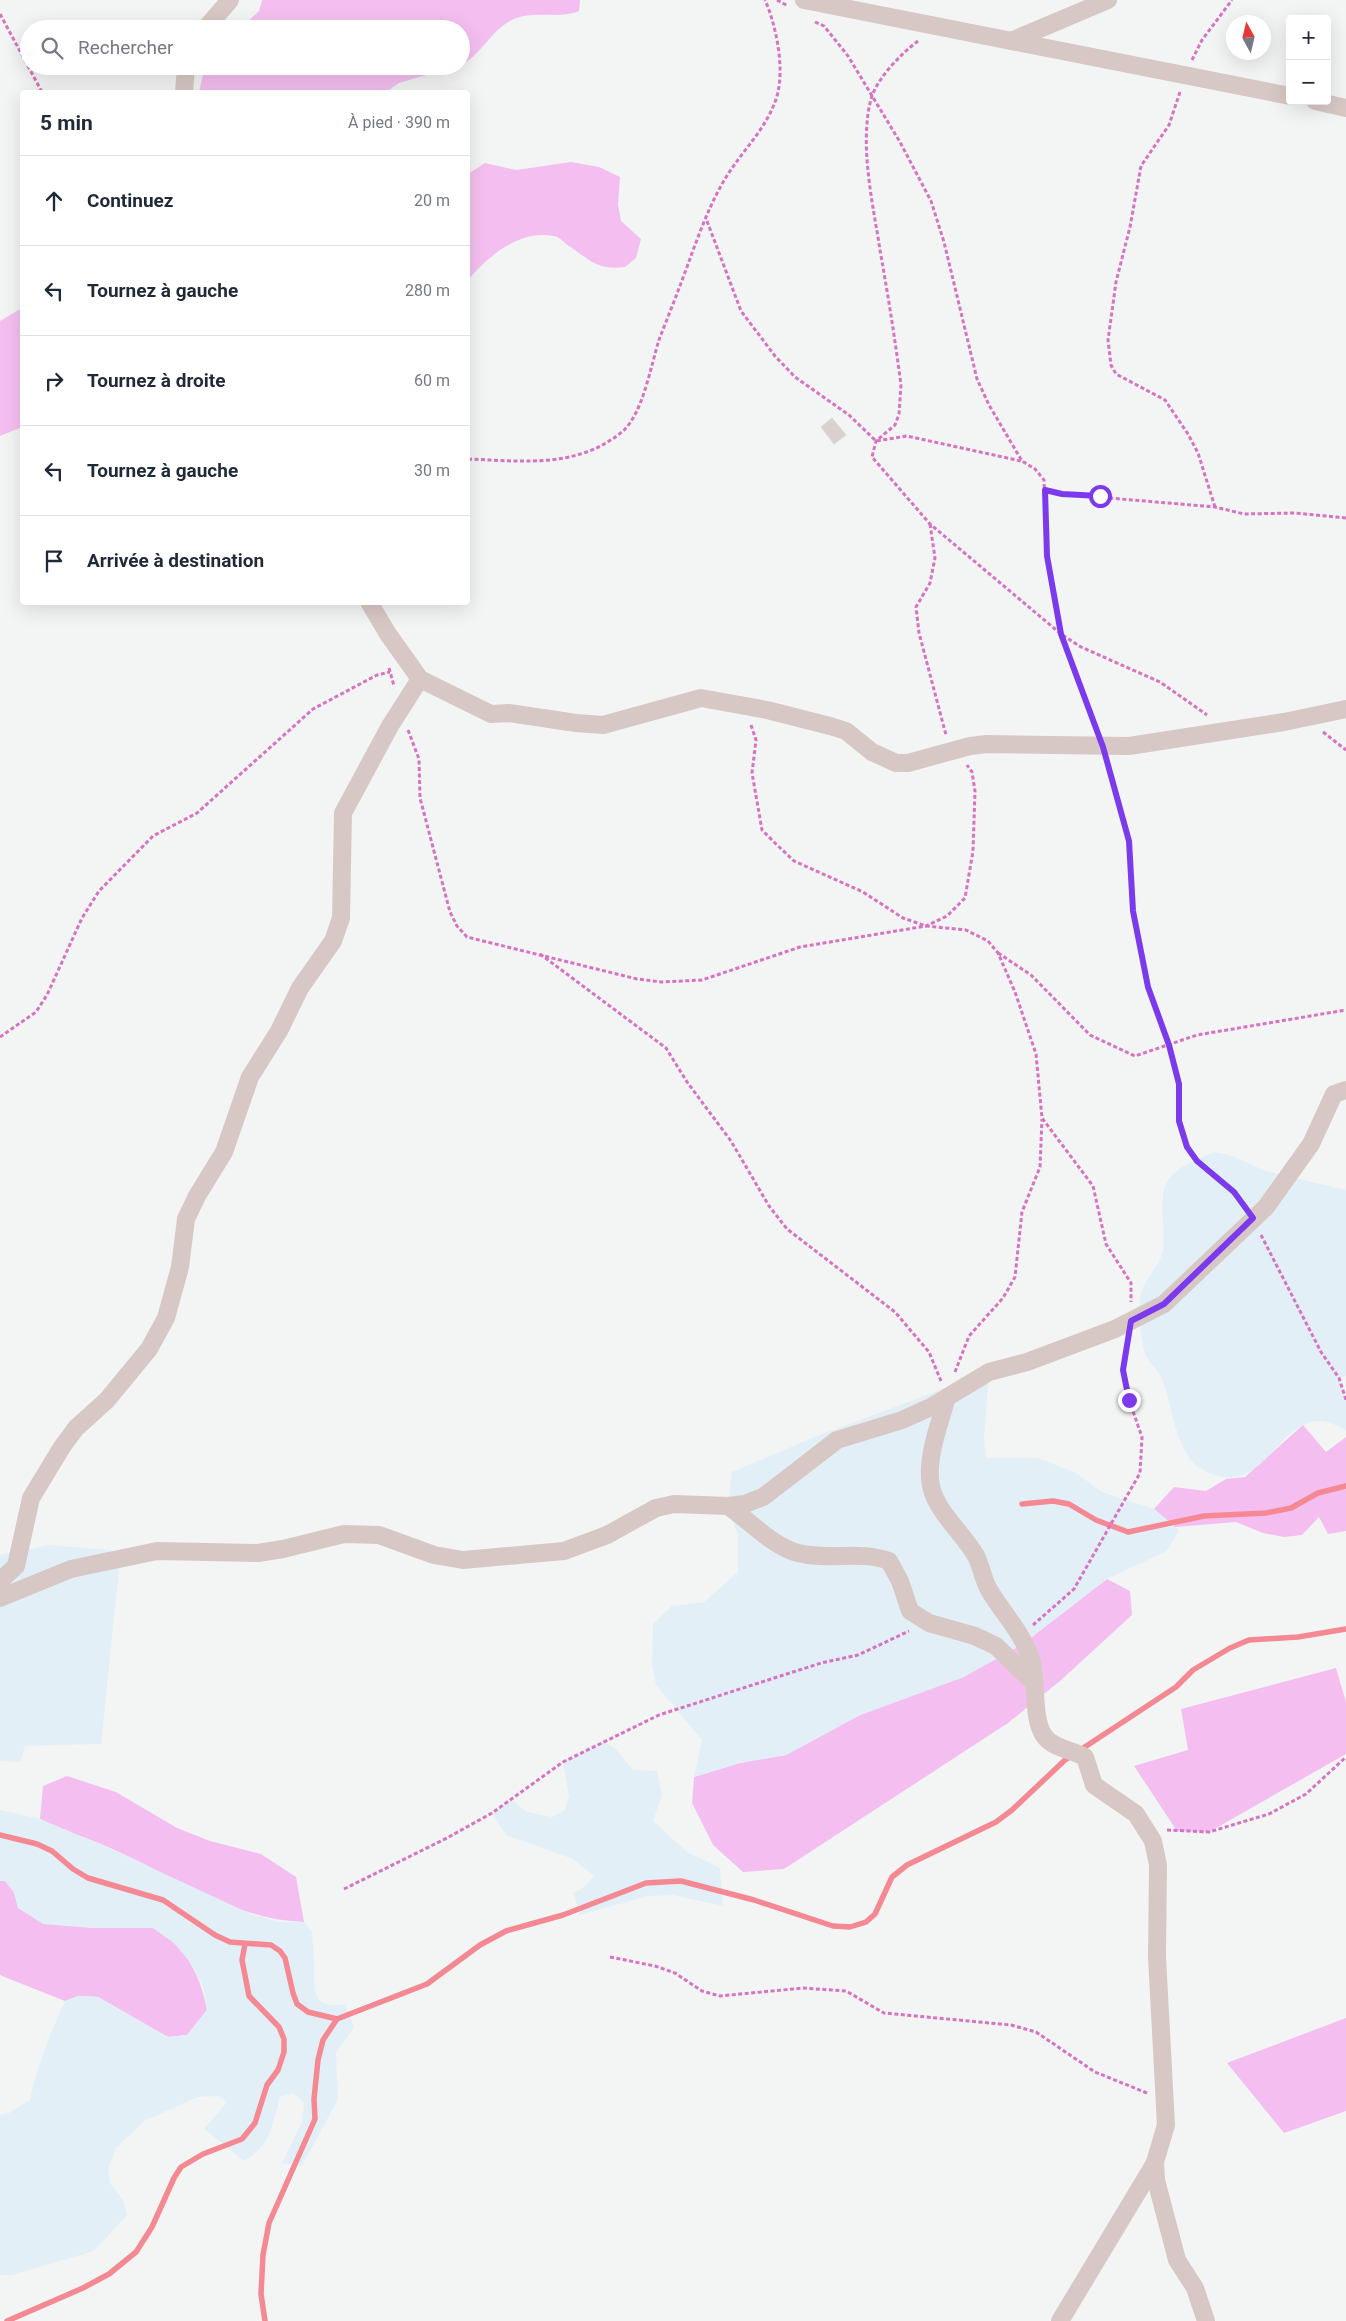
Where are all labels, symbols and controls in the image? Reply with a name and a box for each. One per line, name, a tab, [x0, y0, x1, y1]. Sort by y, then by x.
north arrow	[1226, 15, 1271, 60]
map controls	[1286, 15, 1331, 105]
button: +	[1286, 15, 1331, 60]
search box	[20, 20, 470, 75]
icon: search	[38, 34, 66, 62]
text: Rechercher	[78, 36, 173, 59]
button: −	[1286, 60, 1331, 105]
text: 5 min	[40, 111, 93, 135]
text: À pied · 390 m	[348, 113, 450, 132]
icon: ahead	[40, 187, 68, 215]
text: Continuez	[87, 189, 173, 212]
text: 20 m	[414, 191, 450, 210]
icon: left	[40, 277, 68, 305]
text: Tournez à gauche	[87, 279, 238, 302]
text: 280 m	[405, 281, 450, 300]
icon: right	[40, 367, 68, 395]
text: Tournez à droite	[87, 369, 226, 392]
text: 60 m	[414, 371, 450, 390]
icon: left	[40, 457, 68, 485]
text: Tournez à gauche	[87, 459, 238, 482]
text: 30 m	[414, 461, 450, 480]
route start	[1089, 485, 1112, 508]
icon: arrive	[40, 547, 68, 575]
text: Arrivée à destination	[87, 549, 264, 572]
route end	[1118, 1389, 1141, 1412]

